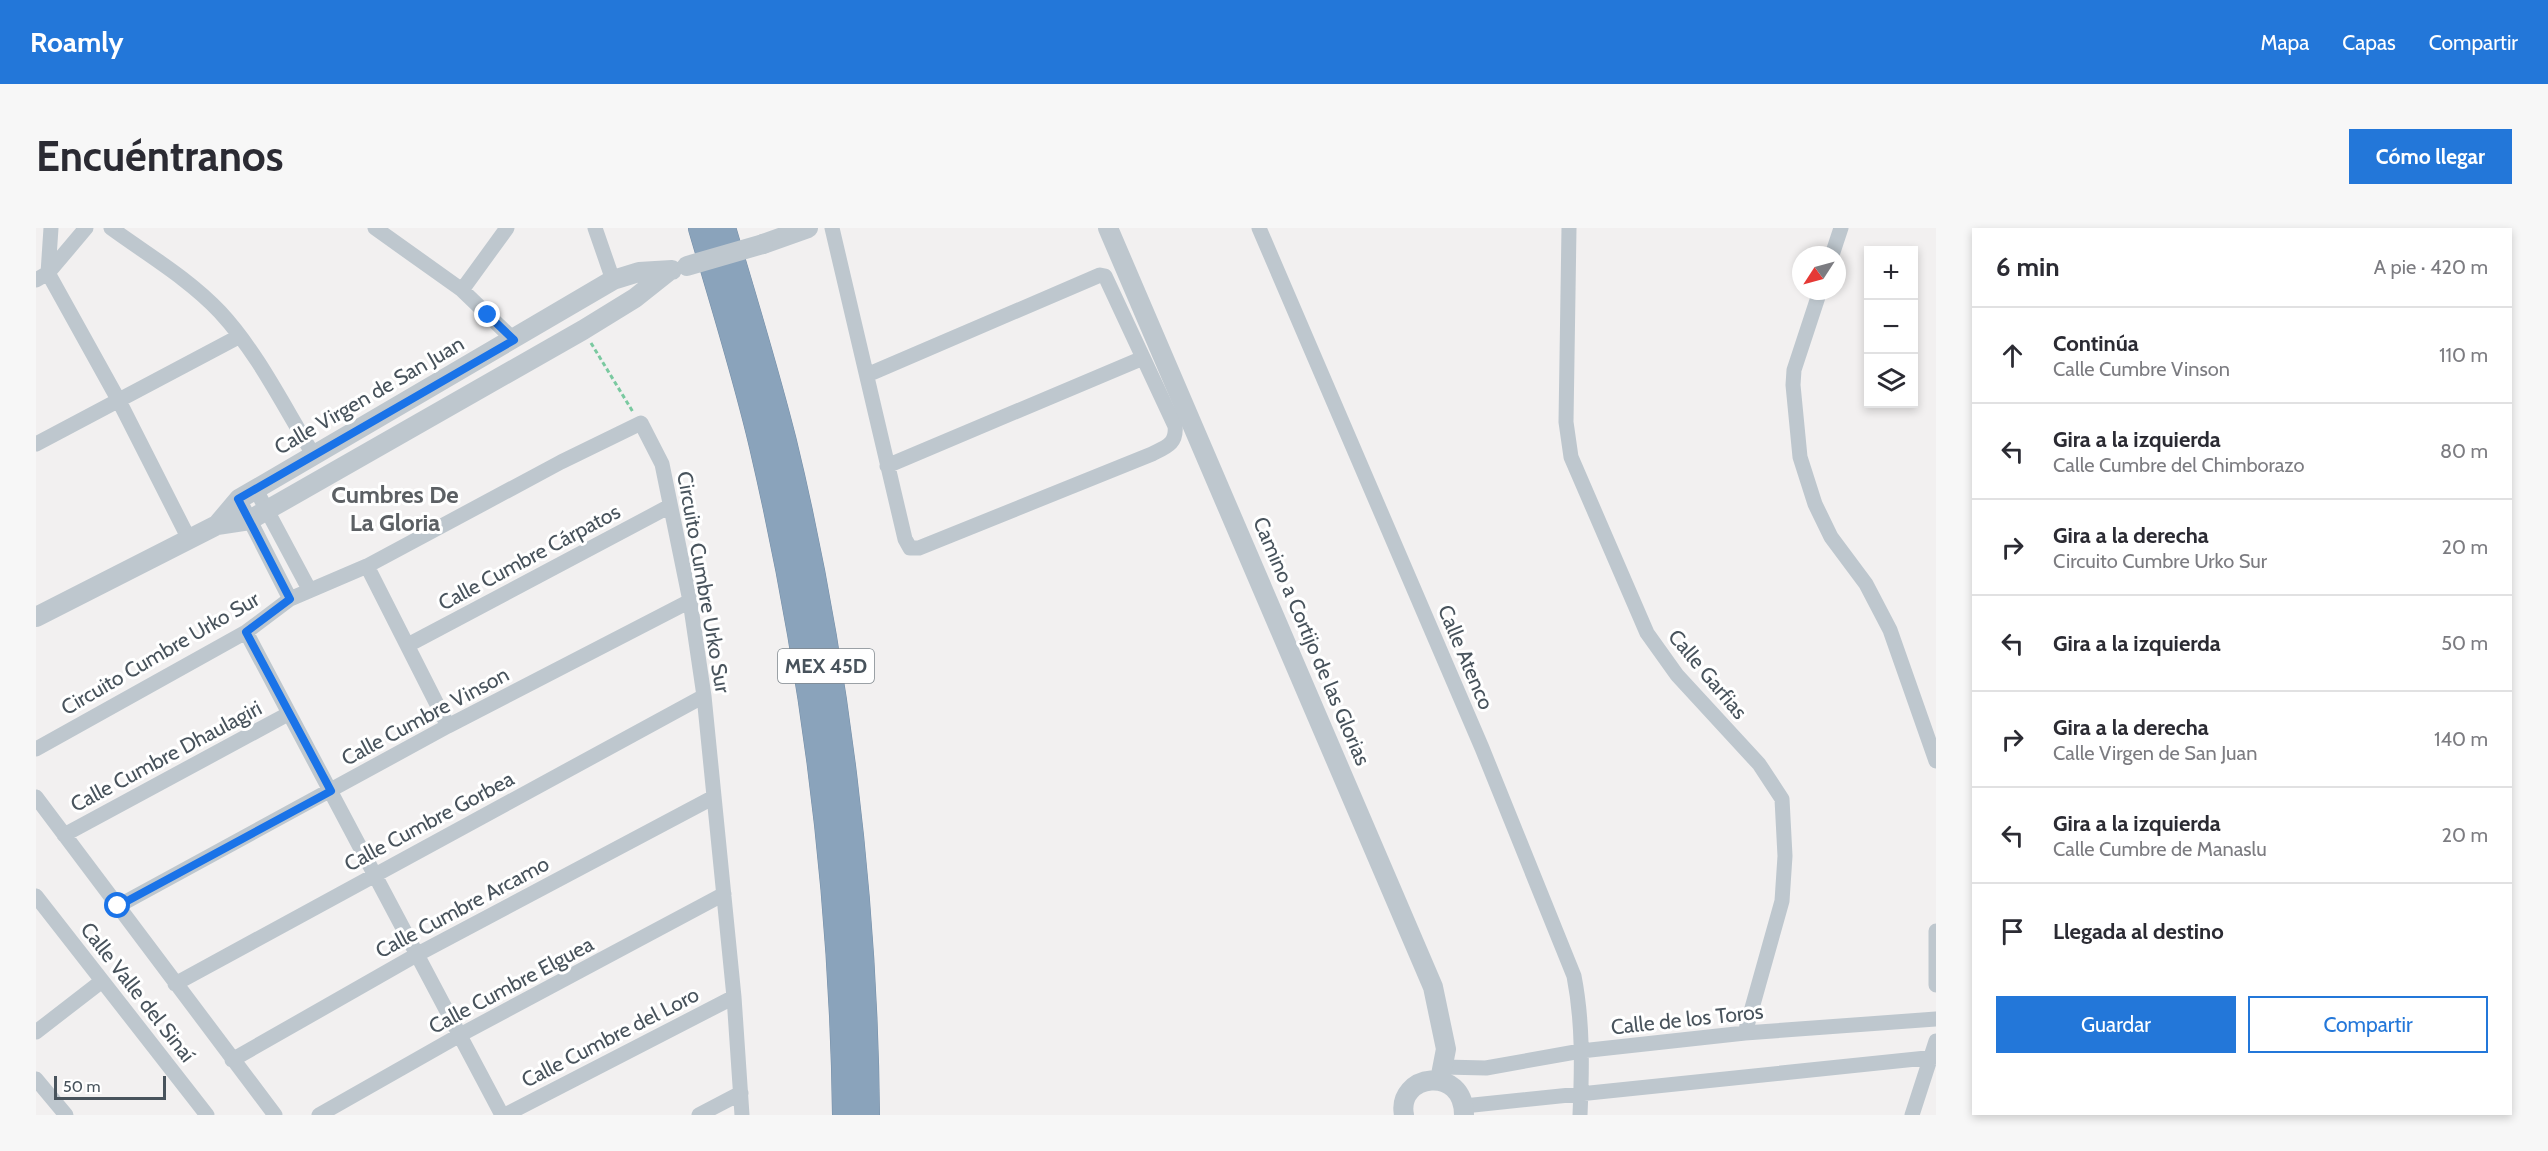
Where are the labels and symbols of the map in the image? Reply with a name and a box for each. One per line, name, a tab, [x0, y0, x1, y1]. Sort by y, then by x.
north arrow	[1792, 246, 1846, 300]
route end	[474, 301, 500, 327]
street label: Calle Virgen de San Juan	[270, 331, 468, 459]
street label: Circuito Cumbre Urko Sur	[672, 469, 736, 695]
district label: Cumbres De La Gloria	[331, 480, 459, 537]
street label: Calle Cumbre Cárpatos	[434, 498, 624, 616]
street label: Camino a Cortijo de las Glorias	[1247, 513, 1376, 770]
street label: Circuito Cumbre Urko Sur	[56, 586, 264, 720]
street label: Calle Atenco	[1433, 601, 1499, 713]
street label: Calle Garfias	[1663, 624, 1753, 724]
road number: MEX 45D	[778, 649, 874, 683]
street label: Calle Cumbre Vinson	[337, 661, 513, 771]
street label: Calle Cumbre Dhaulagiri	[66, 695, 266, 817]
street label: Calle Cumbre Gorbea	[340, 766, 518, 876]
street label: Calle Cumbre Arcamo	[371, 851, 553, 963]
route start	[104, 892, 130, 918]
street label: Calle Valle del Sinaí	[76, 917, 201, 1067]
street label: Calle Cumbre Elguea	[424, 931, 598, 1039]
street label: Calle Cumbre del Loro	[517, 981, 703, 1093]
street label: Calle de los Toros	[1610, 999, 1765, 1039]
scale bar	[54, 1073, 166, 1100]

